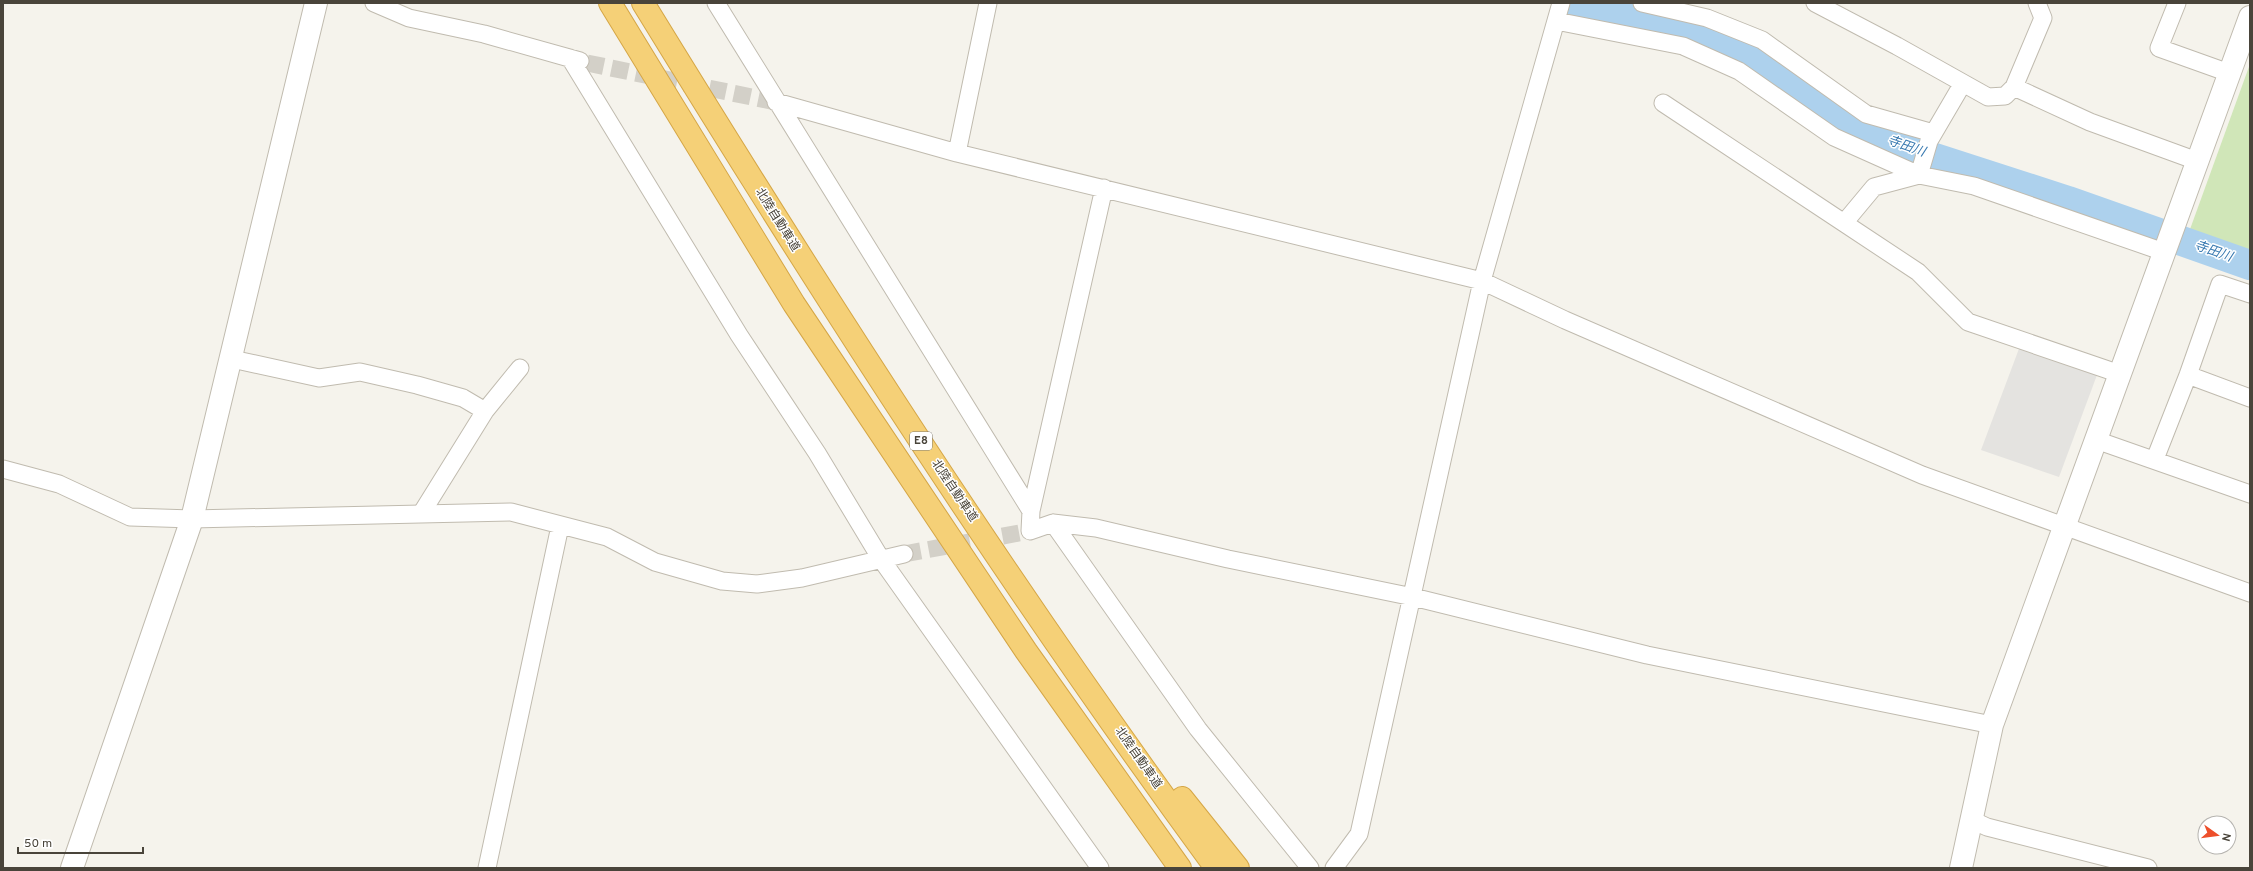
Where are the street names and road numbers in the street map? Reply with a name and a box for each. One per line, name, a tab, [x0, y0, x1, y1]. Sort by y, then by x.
street label: 北陸自動車道	[751, 185, 803, 255]
road number: E8	[910, 432, 932, 450]
street label: 北陸自動車道	[927, 457, 981, 525]
street label: 北陸自動車道	[1111, 724, 1165, 792]

